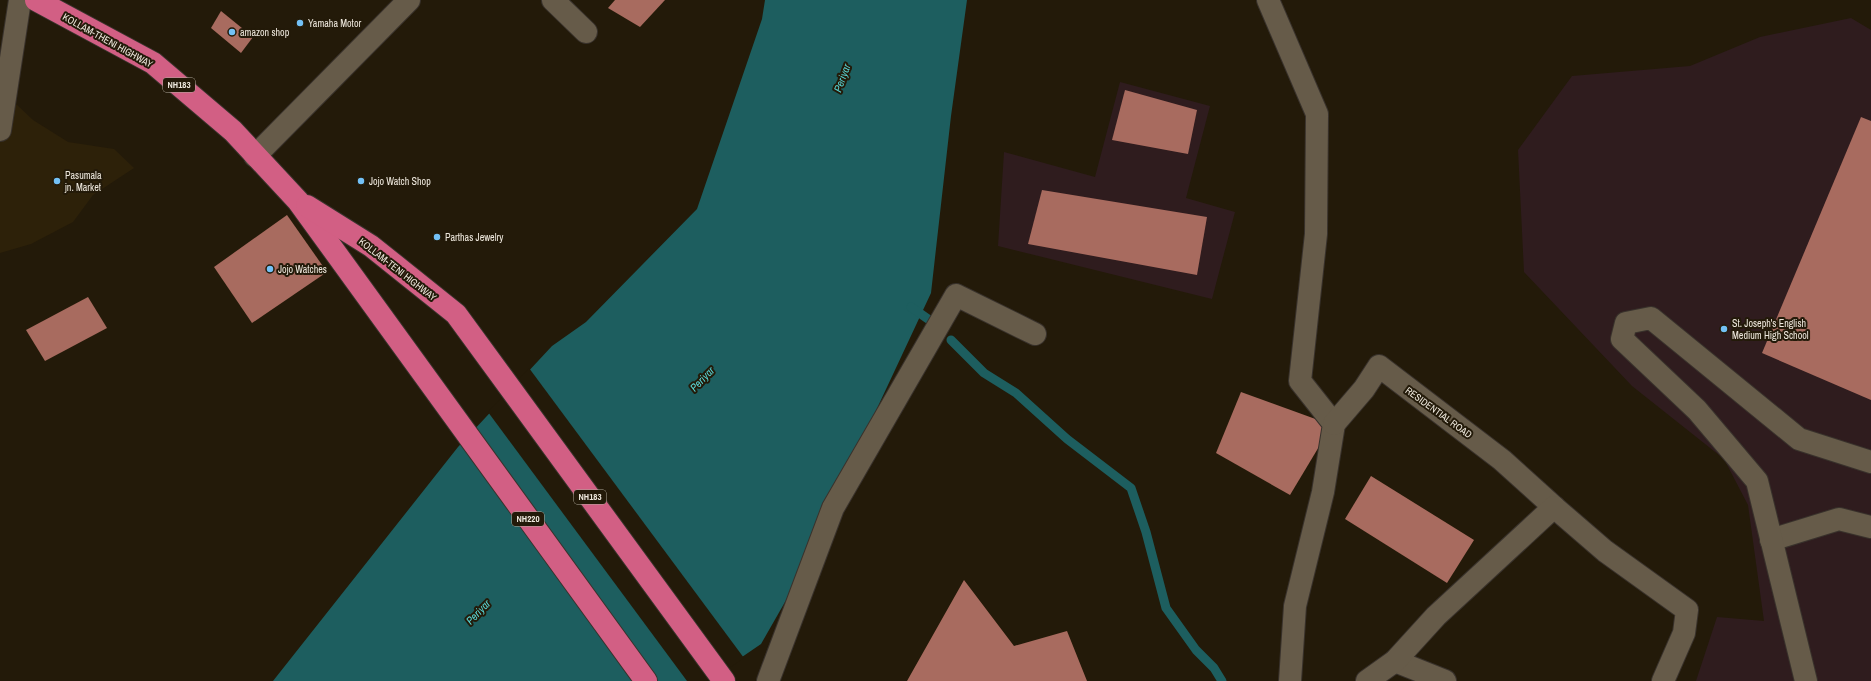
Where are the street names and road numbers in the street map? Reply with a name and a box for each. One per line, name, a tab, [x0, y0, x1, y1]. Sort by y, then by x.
street label: KOLLAM-THENI HIGHWAY	[60, 10, 156, 71]
road number: NH183	[163, 78, 195, 92]
street label: KOLLAM-TENI HIGHWAY	[356, 235, 440, 304]
street label: RESIDENTIAL ROAD	[1403, 384, 1475, 441]
road number: NH183	[574, 490, 606, 504]
road number: NH220	[512, 512, 544, 526]

